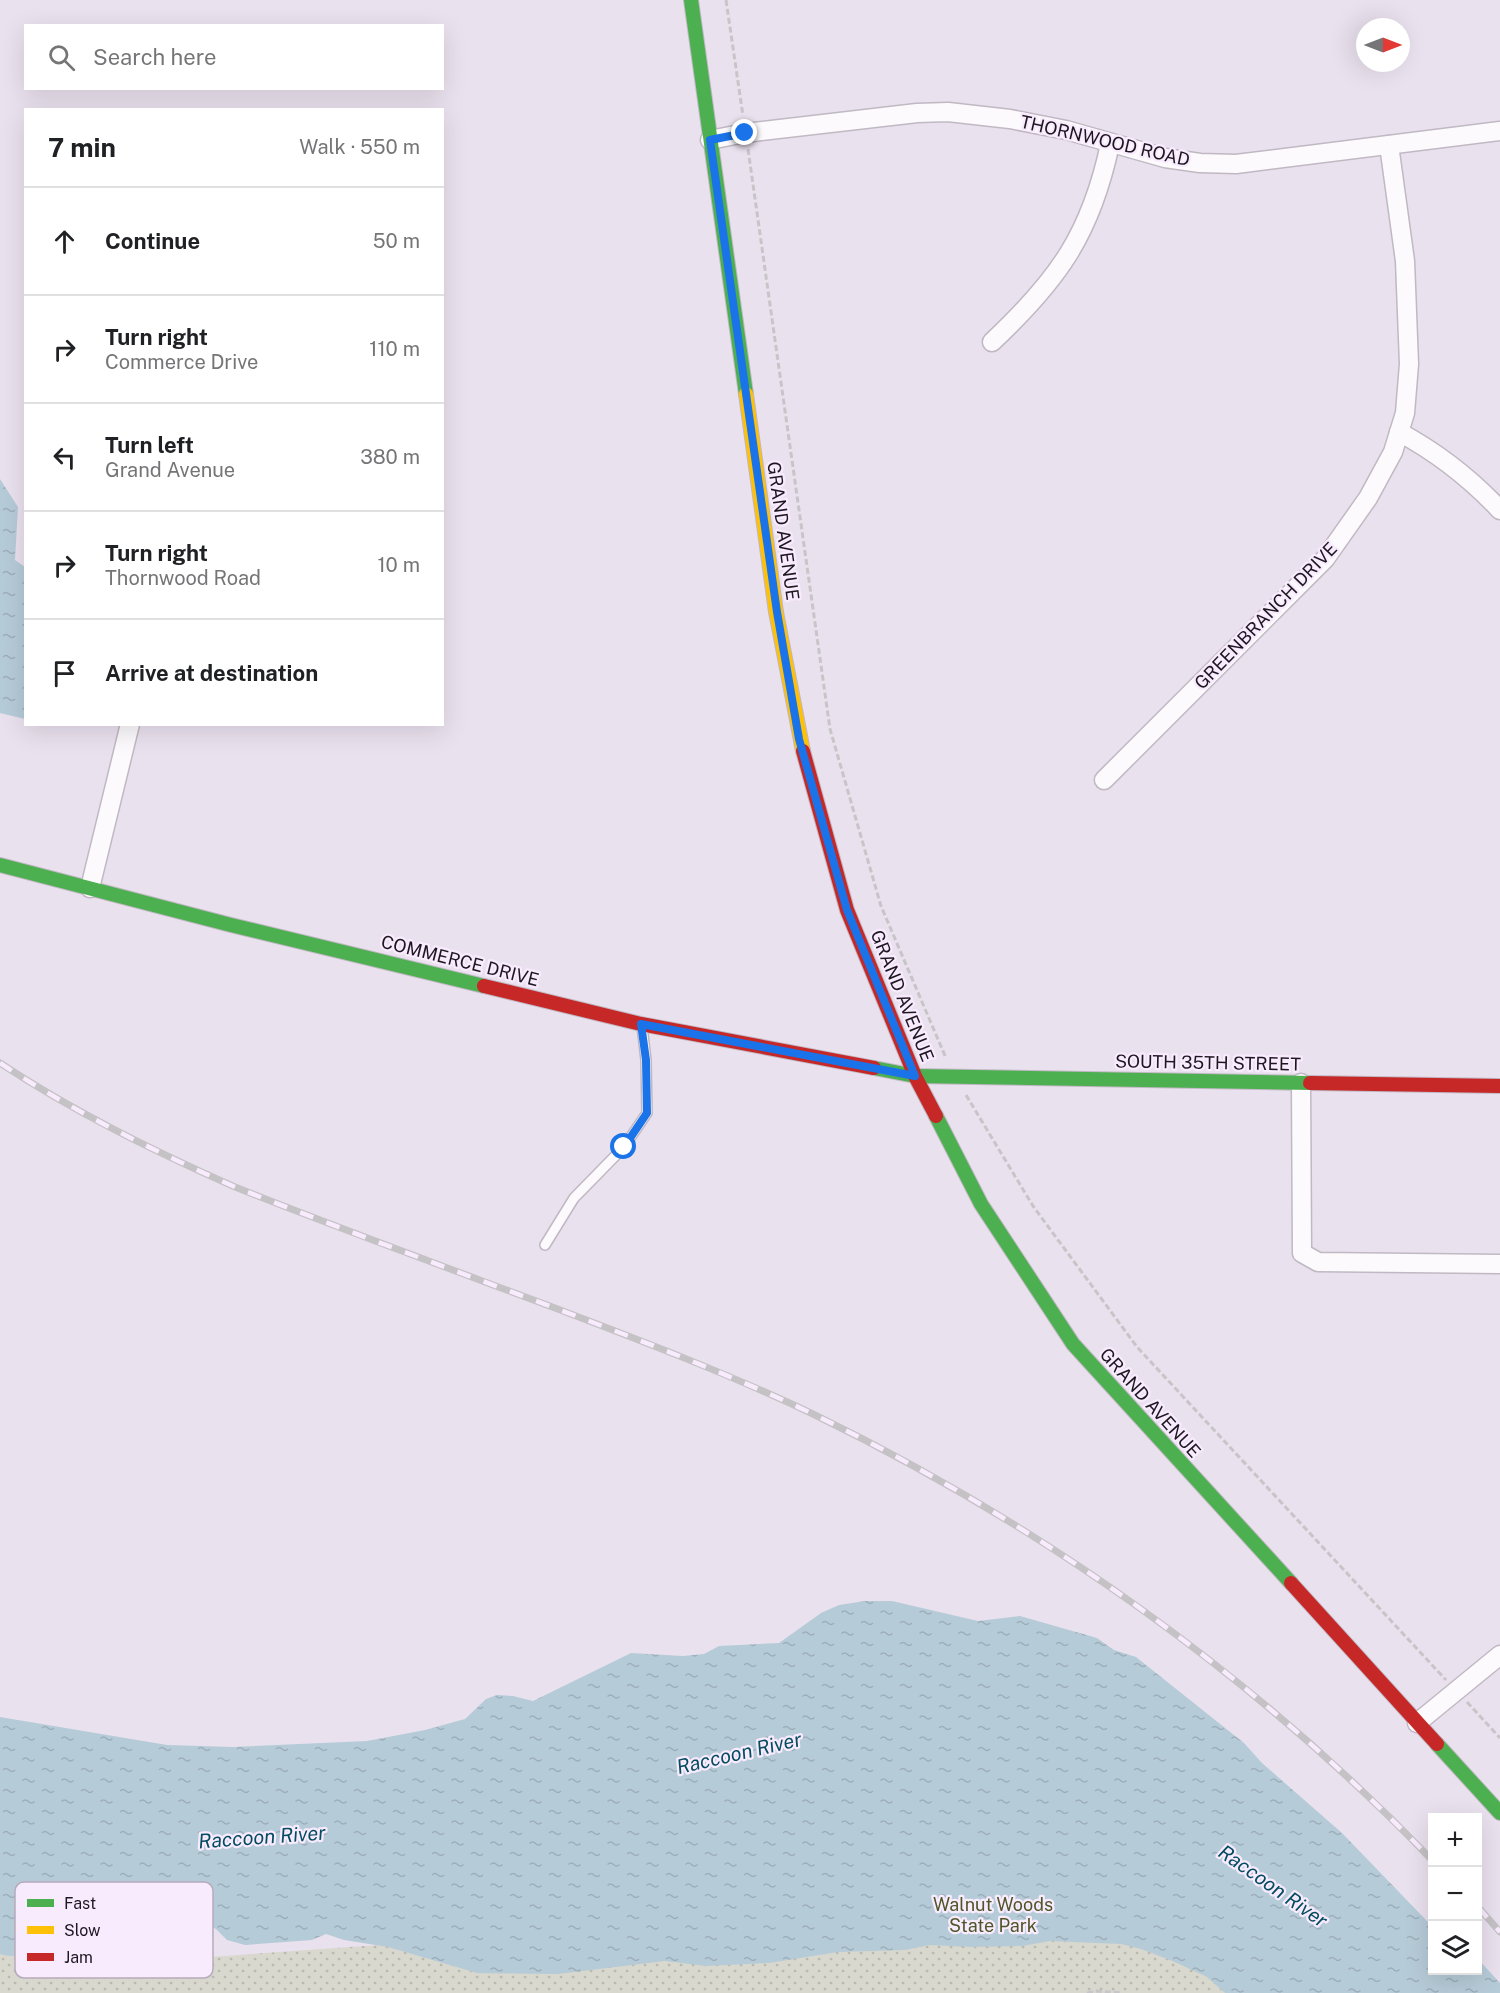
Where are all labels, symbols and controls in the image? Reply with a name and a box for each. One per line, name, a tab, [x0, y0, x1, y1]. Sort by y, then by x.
north arrow	[1356, 18, 1410, 72]
search box	[24, 24, 444, 90]
icon: search	[45, 41, 78, 74]
text: Search here	[93, 44, 217, 70]
street label: THORNWOOD ROAD	[1018, 111, 1192, 170]
route end	[731, 119, 757, 145]
text: 7 min	[48, 132, 116, 163]
text: Walk · 550 m	[299, 135, 420, 159]
icon: ahead	[48, 225, 81, 258]
text: Continue	[105, 228, 200, 254]
text: 50 m	[373, 229, 420, 253]
text: Turn right	[105, 324, 208, 350]
icon: right	[48, 333, 81, 366]
text: 110 m	[369, 337, 420, 361]
text: Commerce Drive	[105, 350, 258, 374]
text: Turn left	[105, 432, 194, 458]
icon: left	[48, 441, 81, 474]
text: 380 m	[360, 445, 420, 469]
text: Grand Avenue	[105, 458, 235, 482]
street label: GRAND AVENUE	[763, 460, 804, 602]
street label: GREENBRANCH DRIVE	[1190, 538, 1341, 693]
text: Turn right	[105, 540, 208, 566]
icon: right	[48, 549, 81, 582]
text: 10 m	[377, 553, 420, 577]
text: Thornwood Road	[105, 566, 261, 590]
icon: arrive	[48, 657, 81, 690]
text: Arrive at destination	[105, 660, 318, 686]
street label: GRAND AVENUE	[866, 927, 938, 1065]
street label: COMMERCE DRIVE	[379, 931, 541, 990]
street label: SOUTH 35TH STREET	[1115, 1050, 1301, 1075]
route start	[610, 1133, 636, 1159]
street label: GRAND AVENUE	[1096, 1344, 1205, 1462]
water label: Raccoon River	[674, 1727, 804, 1779]
map controls	[1428, 1813, 1482, 1975]
button: +	[1428, 1813, 1482, 1867]
water label: Raccoon River	[197, 1821, 327, 1853]
water label: Raccoon River	[1214, 1840, 1333, 1933]
button: −	[1428, 1867, 1482, 1921]
legend	[15, 1882, 213, 1978]
text: Fast	[64, 1894, 96, 1913]
park label: Walnut Woods State Park	[933, 1894, 1053, 1936]
text: Slow	[64, 1921, 101, 1940]
button: layers	[1428, 1921, 1482, 1975]
text: Jam	[64, 1948, 93, 1967]

